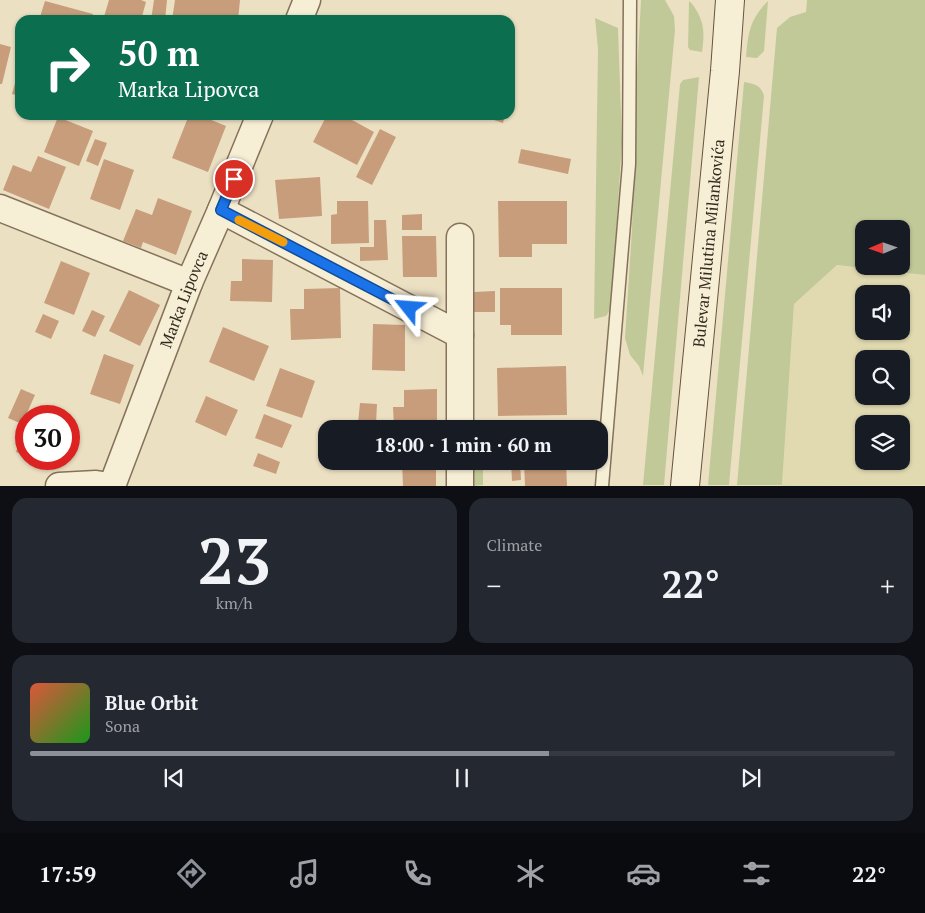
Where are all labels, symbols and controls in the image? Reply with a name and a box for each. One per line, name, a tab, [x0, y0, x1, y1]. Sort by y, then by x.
text: 50 m	[118, 30, 199, 76]
icon: right	[35, 35, 100, 100]
text: Marka Lipovca	[118, 74, 259, 103]
street label: Bulevar Milutina Milankovića	[687, 138, 729, 348]
pin	[213, 158, 255, 200]
icon: arrive	[220, 165, 248, 193]
north arrow	[855, 220, 910, 275]
map controls	[855, 220, 910, 470]
street label: Marka Lipovca	[154, 247, 213, 351]
position arrow	[382, 281, 434, 333]
button: sound	[855, 285, 910, 340]
button: search	[855, 350, 910, 405]
speed limit sign: 30	[15, 405, 80, 470]
button: layers	[855, 415, 910, 470]
text: 18:00 · 1 min · 60 m	[374, 432, 552, 457]
text: 23	[198, 516, 271, 603]
text: Climate	[487, 534, 542, 556]
text: 22°	[661, 559, 720, 609]
text: −	[487, 567, 501, 604]
text: +	[880, 567, 895, 604]
text: km/h	[216, 592, 253, 614]
text: Blue Orbit	[105, 690, 198, 715]
text: Sona	[105, 715, 140, 737]
icon: previous	[160, 764, 188, 792]
icon: pause	[448, 764, 476, 792]
icon: next	[737, 764, 765, 792]
icon: directions	[174, 856, 209, 891]
icon: music	[287, 856, 322, 891]
icon: phone	[400, 856, 435, 891]
icon: climate	[513, 856, 548, 891]
icon: car	[626, 856, 661, 891]
icon: filters	[739, 856, 774, 891]
text: 17:59	[39, 859, 96, 888]
text: 22°	[852, 859, 886, 888]

